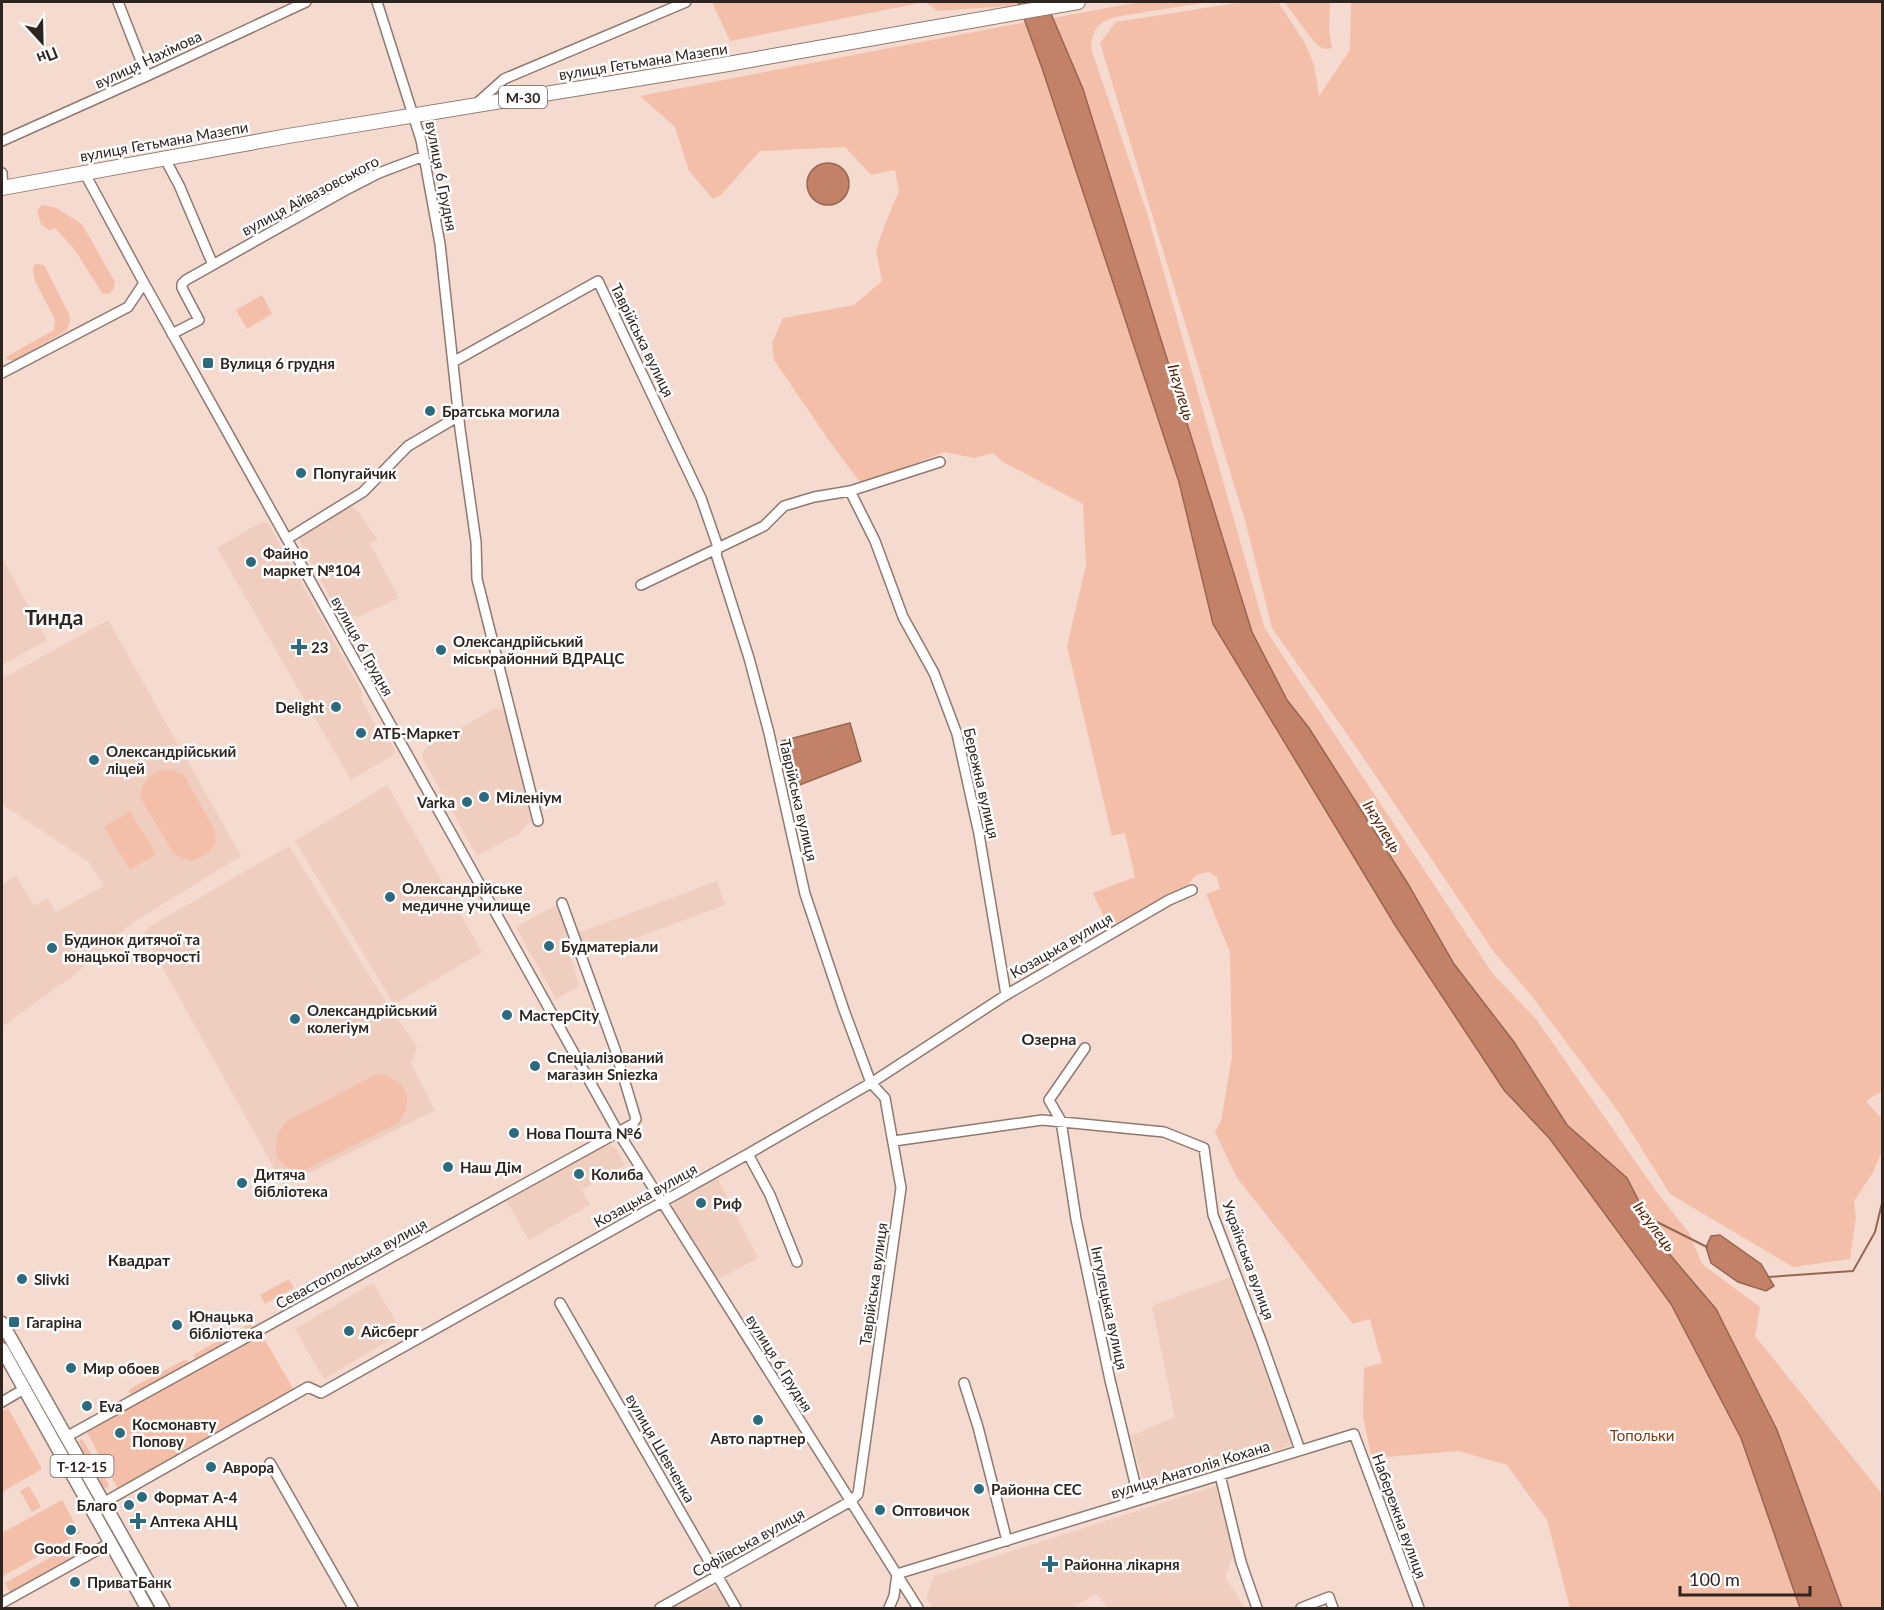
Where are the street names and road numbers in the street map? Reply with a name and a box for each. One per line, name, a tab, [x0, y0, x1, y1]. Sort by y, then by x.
street label: вулиця Нахімова	[92, 26, 204, 92]
street label: вулиця Гетьмана Мазепи	[557, 39, 729, 83]
road number: М-30	[499, 86, 547, 108]
street label: вулиця Гетьмана Мазепи	[78, 117, 250, 165]
street label: вулиця 6 Грудня	[423, 120, 461, 232]
street label: вулиця Айвазовського	[238, 151, 382, 239]
street label: Таврійська вулиця	[608, 280, 678, 400]
street label: вулиця 6 Грудня	[328, 593, 398, 699]
street label: Бережна вулиця	[961, 726, 1003, 840]
street label: Таврійська вулиця	[776, 737, 822, 863]
street label: Козацька вулиця	[1006, 908, 1116, 982]
street label: Козацька вулиця	[590, 1159, 700, 1231]
street label: Українська вулиця	[1219, 1198, 1279, 1322]
street label: Севастопольська вулиця	[272, 1214, 430, 1312]
street label: Таврійська вулиця	[855, 1221, 891, 1347]
street label: Інгулецька вулиця	[1088, 1245, 1132, 1371]
street label: вулиця 6 Грудня	[743, 1311, 817, 1415]
street label: вулиця Шевченка	[623, 1390, 699, 1506]
street label: вулиця Анатолія Кохана	[1108, 1436, 1272, 1502]
street label: Набережна вулиця	[1369, 1451, 1431, 1581]
road number: Т-12-15	[50, 1455, 113, 1477]
street label: Софіївська вулиця	[689, 1504, 807, 1580]

